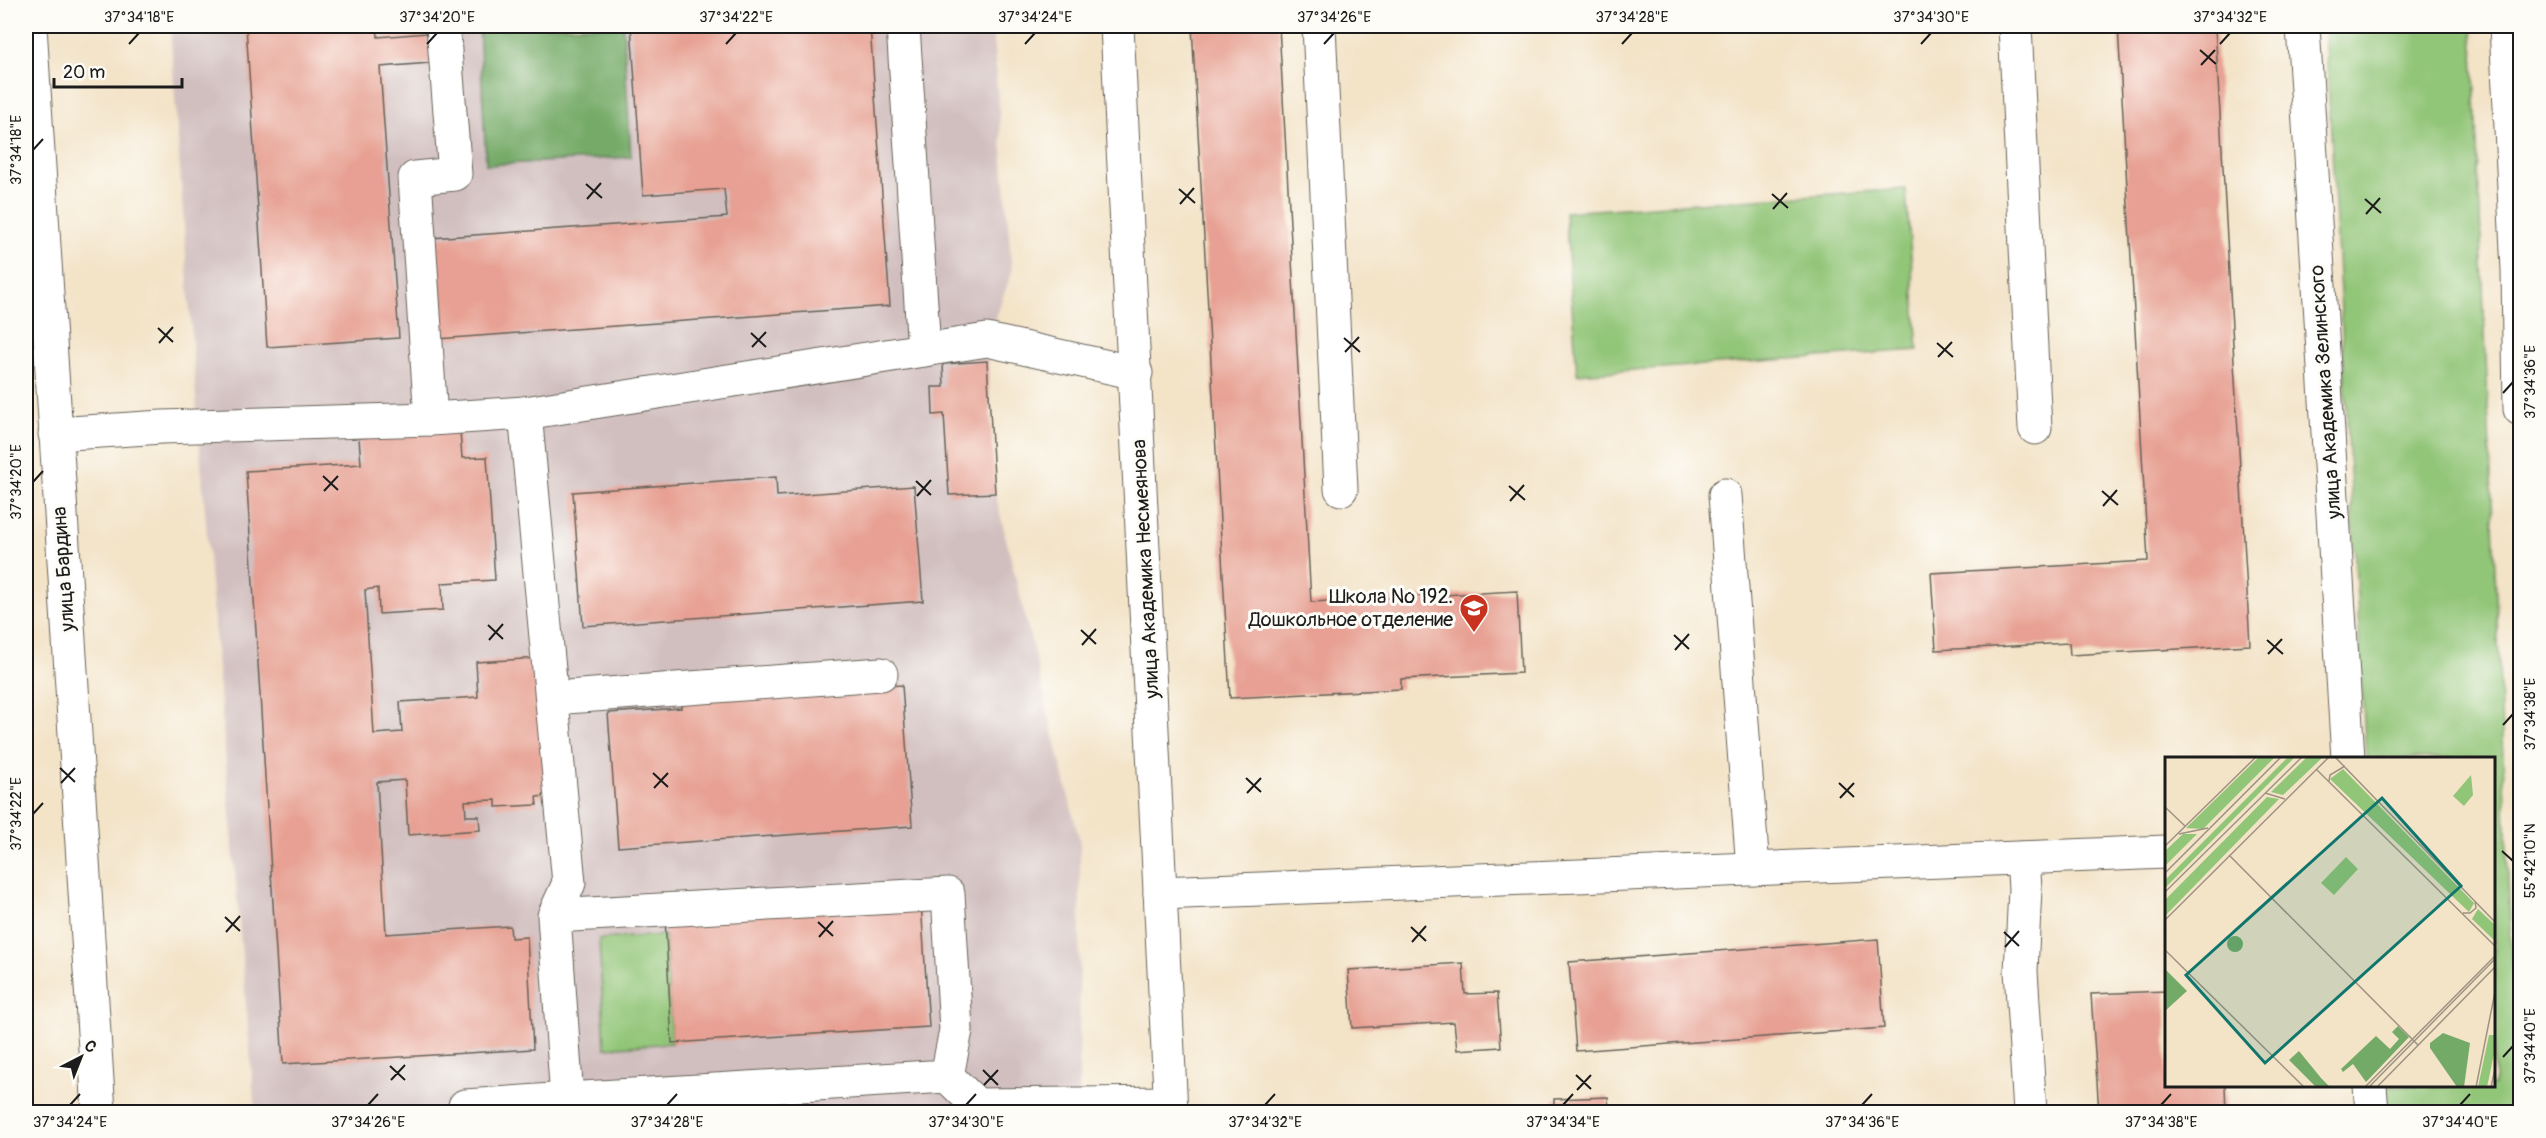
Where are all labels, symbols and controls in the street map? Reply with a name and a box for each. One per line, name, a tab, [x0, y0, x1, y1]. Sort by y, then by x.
text: 37°34'18"E	[104, 8, 174, 27]
text: 37°34'20"E	[399, 8, 475, 27]
text: 37°34'22"E	[699, 8, 773, 27]
text: 37°34'24"E	[998, 8, 1072, 27]
text: 37°34'26"E	[1297, 8, 1371, 27]
text: 37°34'28"E	[1596, 8, 1669, 27]
text: 37°34'30"E	[1893, 8, 1969, 27]
text: 37°34'32"E	[2193, 8, 2267, 27]
scale bar	[54, 51, 182, 89]
text: 20 m	[63, 61, 105, 84]
text: 37°34'18"E	[7, 115, 26, 185]
street label: улица Академика Зелинского	[2304, 264, 2347, 521]
text: 37°34'36"E	[2521, 345, 2540, 419]
street label: улица Академика Несмеянова	[1126, 439, 1165, 700]
text: 37°34'20"E	[7, 444, 26, 520]
street label: улица Бардина	[47, 506, 80, 633]
place label: Школа № 192. Дошкольное отделение	[1248, 584, 1453, 632]
school or university icon: Школа № 192. Дошкольное отделение	[1458, 592, 1490, 634]
text: 37°34'38"E	[2521, 677, 2540, 750]
inset map	[2165, 757, 2495, 1087]
text: 37°34'22"E	[7, 777, 26, 851]
text: 55°42'10"N	[2521, 823, 2540, 899]
text: 37°34'40"E	[2521, 1008, 2540, 1084]
north arrow	[51, 1027, 111, 1087]
text: С	[80, 1036, 101, 1057]
text: 37°34'24"E	[33, 1113, 107, 1132]
text: 37°34'26"E	[331, 1113, 405, 1132]
text: 37°34'28"E	[631, 1113, 704, 1132]
text: 37°34'30"E	[928, 1113, 1004, 1132]
text: 37°34'32"E	[1228, 1113, 1302, 1132]
text: 37°34'34"E	[1526, 1113, 1600, 1132]
text: 37°34'36"E	[1825, 1113, 1899, 1132]
text: 37°34'38"E	[2125, 1113, 2198, 1132]
text: 37°34'40"E	[2422, 1113, 2498, 1132]

